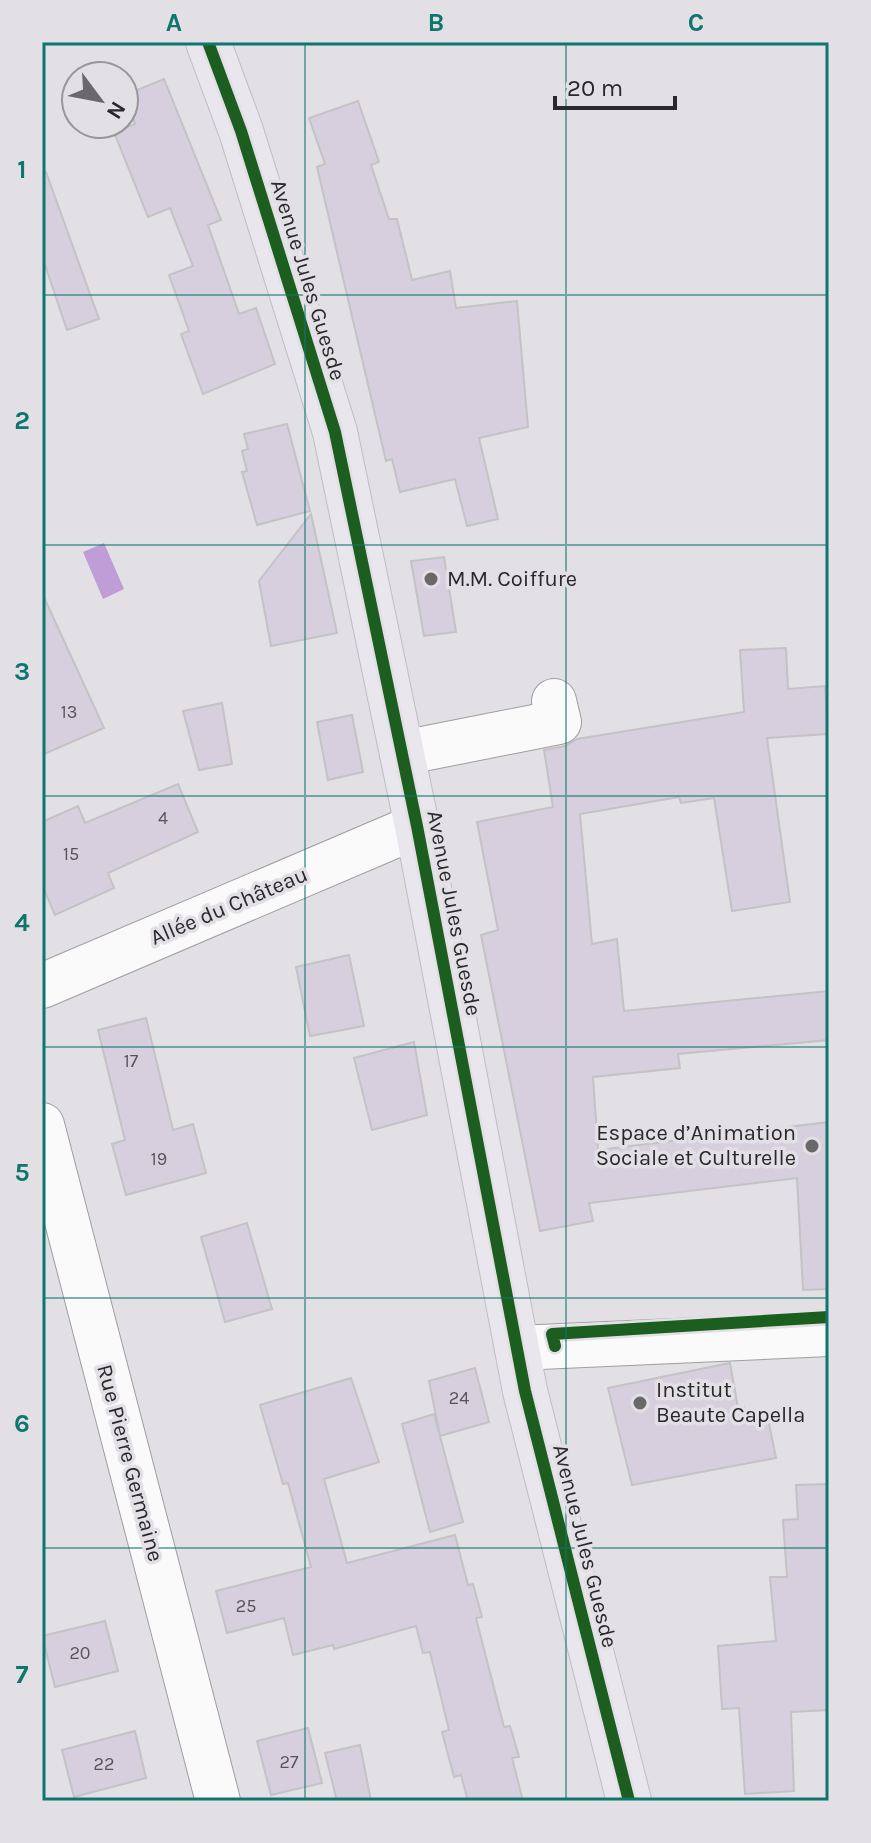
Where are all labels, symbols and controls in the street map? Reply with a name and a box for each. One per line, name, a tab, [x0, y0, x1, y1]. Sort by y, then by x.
text: A	[166, 7, 182, 38]
text: B	[428, 7, 444, 38]
text: C	[688, 7, 704, 38]
north arrow	[60, 60, 140, 140]
scale bar	[555, 60, 675, 110]
text: 20 m	[567, 74, 623, 102]
text: N	[101, 96, 131, 124]
text: 1	[17, 154, 27, 185]
street label: Avenue Jules Guesde	[265, 176, 351, 384]
text: 2	[14, 405, 30, 436]
place label: M.M. Coiffure	[447, 566, 577, 592]
marker: M.M. Coiffure	[422, 570, 440, 588]
text: 3	[14, 656, 30, 687]
house number: 13	[61, 701, 77, 723]
house number: 4	[158, 807, 168, 829]
street label: Avenue Jules Guesde	[421, 808, 487, 1018]
house number: 15	[63, 843, 79, 865]
street label: Allée du Château	[146, 861, 312, 951]
text: 4	[14, 907, 30, 938]
house number: 17	[124, 1050, 139, 1072]
place label: Espace d’Animation Sociale et Culturelle	[596, 1120, 796, 1171]
marker: Espace d’Animation Sociale et Culturelle	[803, 1137, 821, 1155]
house number: 19	[151, 1148, 167, 1170]
text: 5	[14, 1157, 30, 1188]
street label: Rue Pierre Germaine	[91, 1362, 169, 1564]
place label: Institut Beaute Capella	[656, 1377, 805, 1428]
house number: 24	[449, 1387, 469, 1409]
marker: Institut Beaute Capella	[631, 1394, 649, 1412]
text: 6	[14, 1408, 30, 1439]
street label: Avenue Jules Guesde	[547, 1442, 623, 1650]
house number: 25	[236, 1595, 256, 1617]
house number: 20	[69, 1642, 91, 1664]
text: 7	[16, 1659, 29, 1690]
house number: 27	[280, 1751, 299, 1773]
house number: 22	[94, 1753, 114, 1775]

